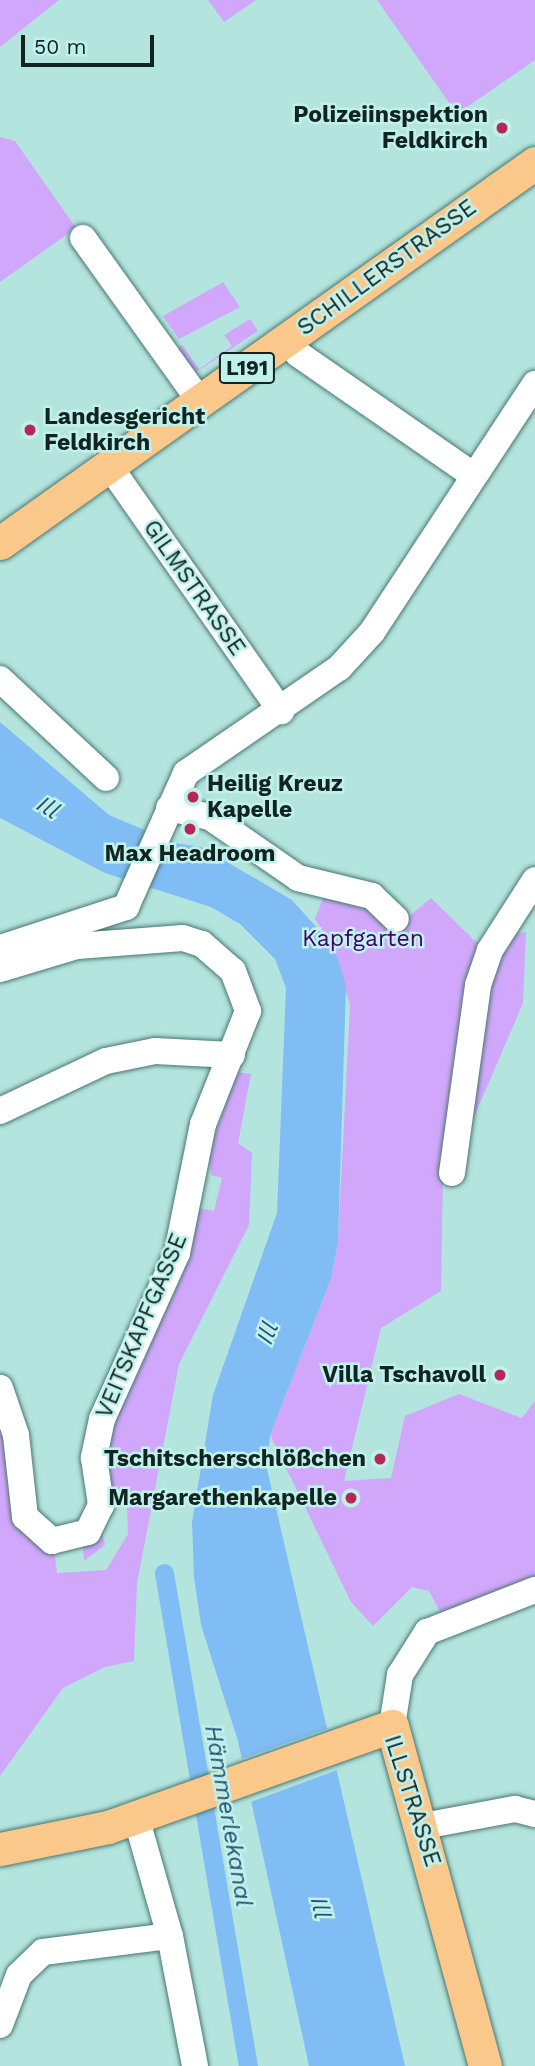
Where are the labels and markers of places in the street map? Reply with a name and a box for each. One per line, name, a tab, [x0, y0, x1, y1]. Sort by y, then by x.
place label: Polizeiinspektion Feldkirch	[293, 101, 488, 155]
marker: Polizeiinspektion Feldkirch	[494, 120, 510, 136]
place label: Landesgericht Feldkirch	[44, 403, 205, 457]
marker: Landesgericht Feldkirch	[22, 422, 38, 438]
place label: Heilig Kreuz Kapelle	[207, 770, 343, 824]
marker: Heilig Kreuz Kapelle	[185, 789, 201, 805]
marker: Max Headroom	[182, 821, 198, 837]
place label: Max Headroom	[104, 840, 276, 868]
place label: Villa Tschavoll	[322, 1361, 486, 1389]
marker: Villa Tschavoll	[492, 1367, 508, 1383]
place label: Tschitscherschlößchen	[104, 1445, 366, 1473]
marker: Tschitscherschlößchen	[372, 1451, 388, 1467]
place label: Margarethenkapelle	[108, 1484, 337, 1512]
marker: Margarethenkapelle	[343, 1490, 359, 1506]

